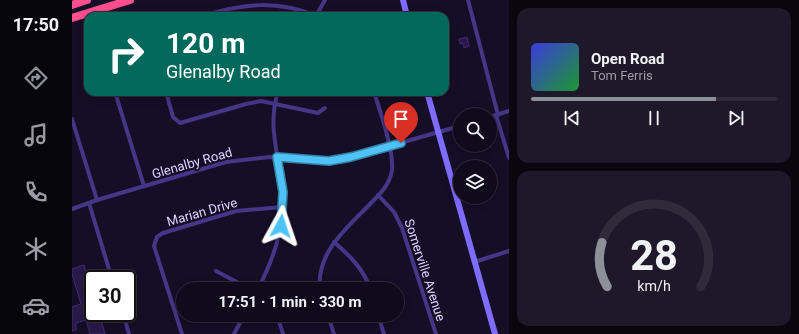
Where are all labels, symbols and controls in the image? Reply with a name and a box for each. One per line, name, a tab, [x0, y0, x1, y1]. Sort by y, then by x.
text: 17:50	[13, 14, 59, 35]
text: 120 m	[166, 27, 245, 60]
icon: right	[100, 28, 152, 80]
text: Open Road	[591, 50, 665, 68]
text: Glenalby Road	[166, 61, 281, 82]
icon: directions	[22, 64, 50, 92]
text: Tom Ferris	[591, 68, 653, 83]
pin	[384, 102, 418, 143]
icon: previous	[561, 107, 583, 129]
icon: pause	[643, 107, 665, 129]
icon: next	[725, 107, 747, 129]
icon: arrive	[390, 108, 412, 130]
map controls	[453, 108, 497, 204]
button: search	[453, 108, 497, 152]
icon: music	[22, 121, 50, 149]
street label: Glenalby Road	[150, 144, 234, 182]
button: layers	[453, 160, 497, 204]
icon: phone	[22, 178, 50, 206]
street label: Marian Drive	[165, 195, 239, 229]
position arrow	[260, 205, 302, 247]
street label: Somerville Avenue	[401, 217, 449, 323]
text: 28	[630, 230, 678, 279]
icon: climate	[22, 235, 50, 263]
speed limit sign: 30	[84, 270, 136, 322]
text: km/h	[637, 277, 671, 293]
icon: car	[22, 292, 50, 320]
text: 17:51 · 1 min · 330 m	[219, 293, 361, 311]

